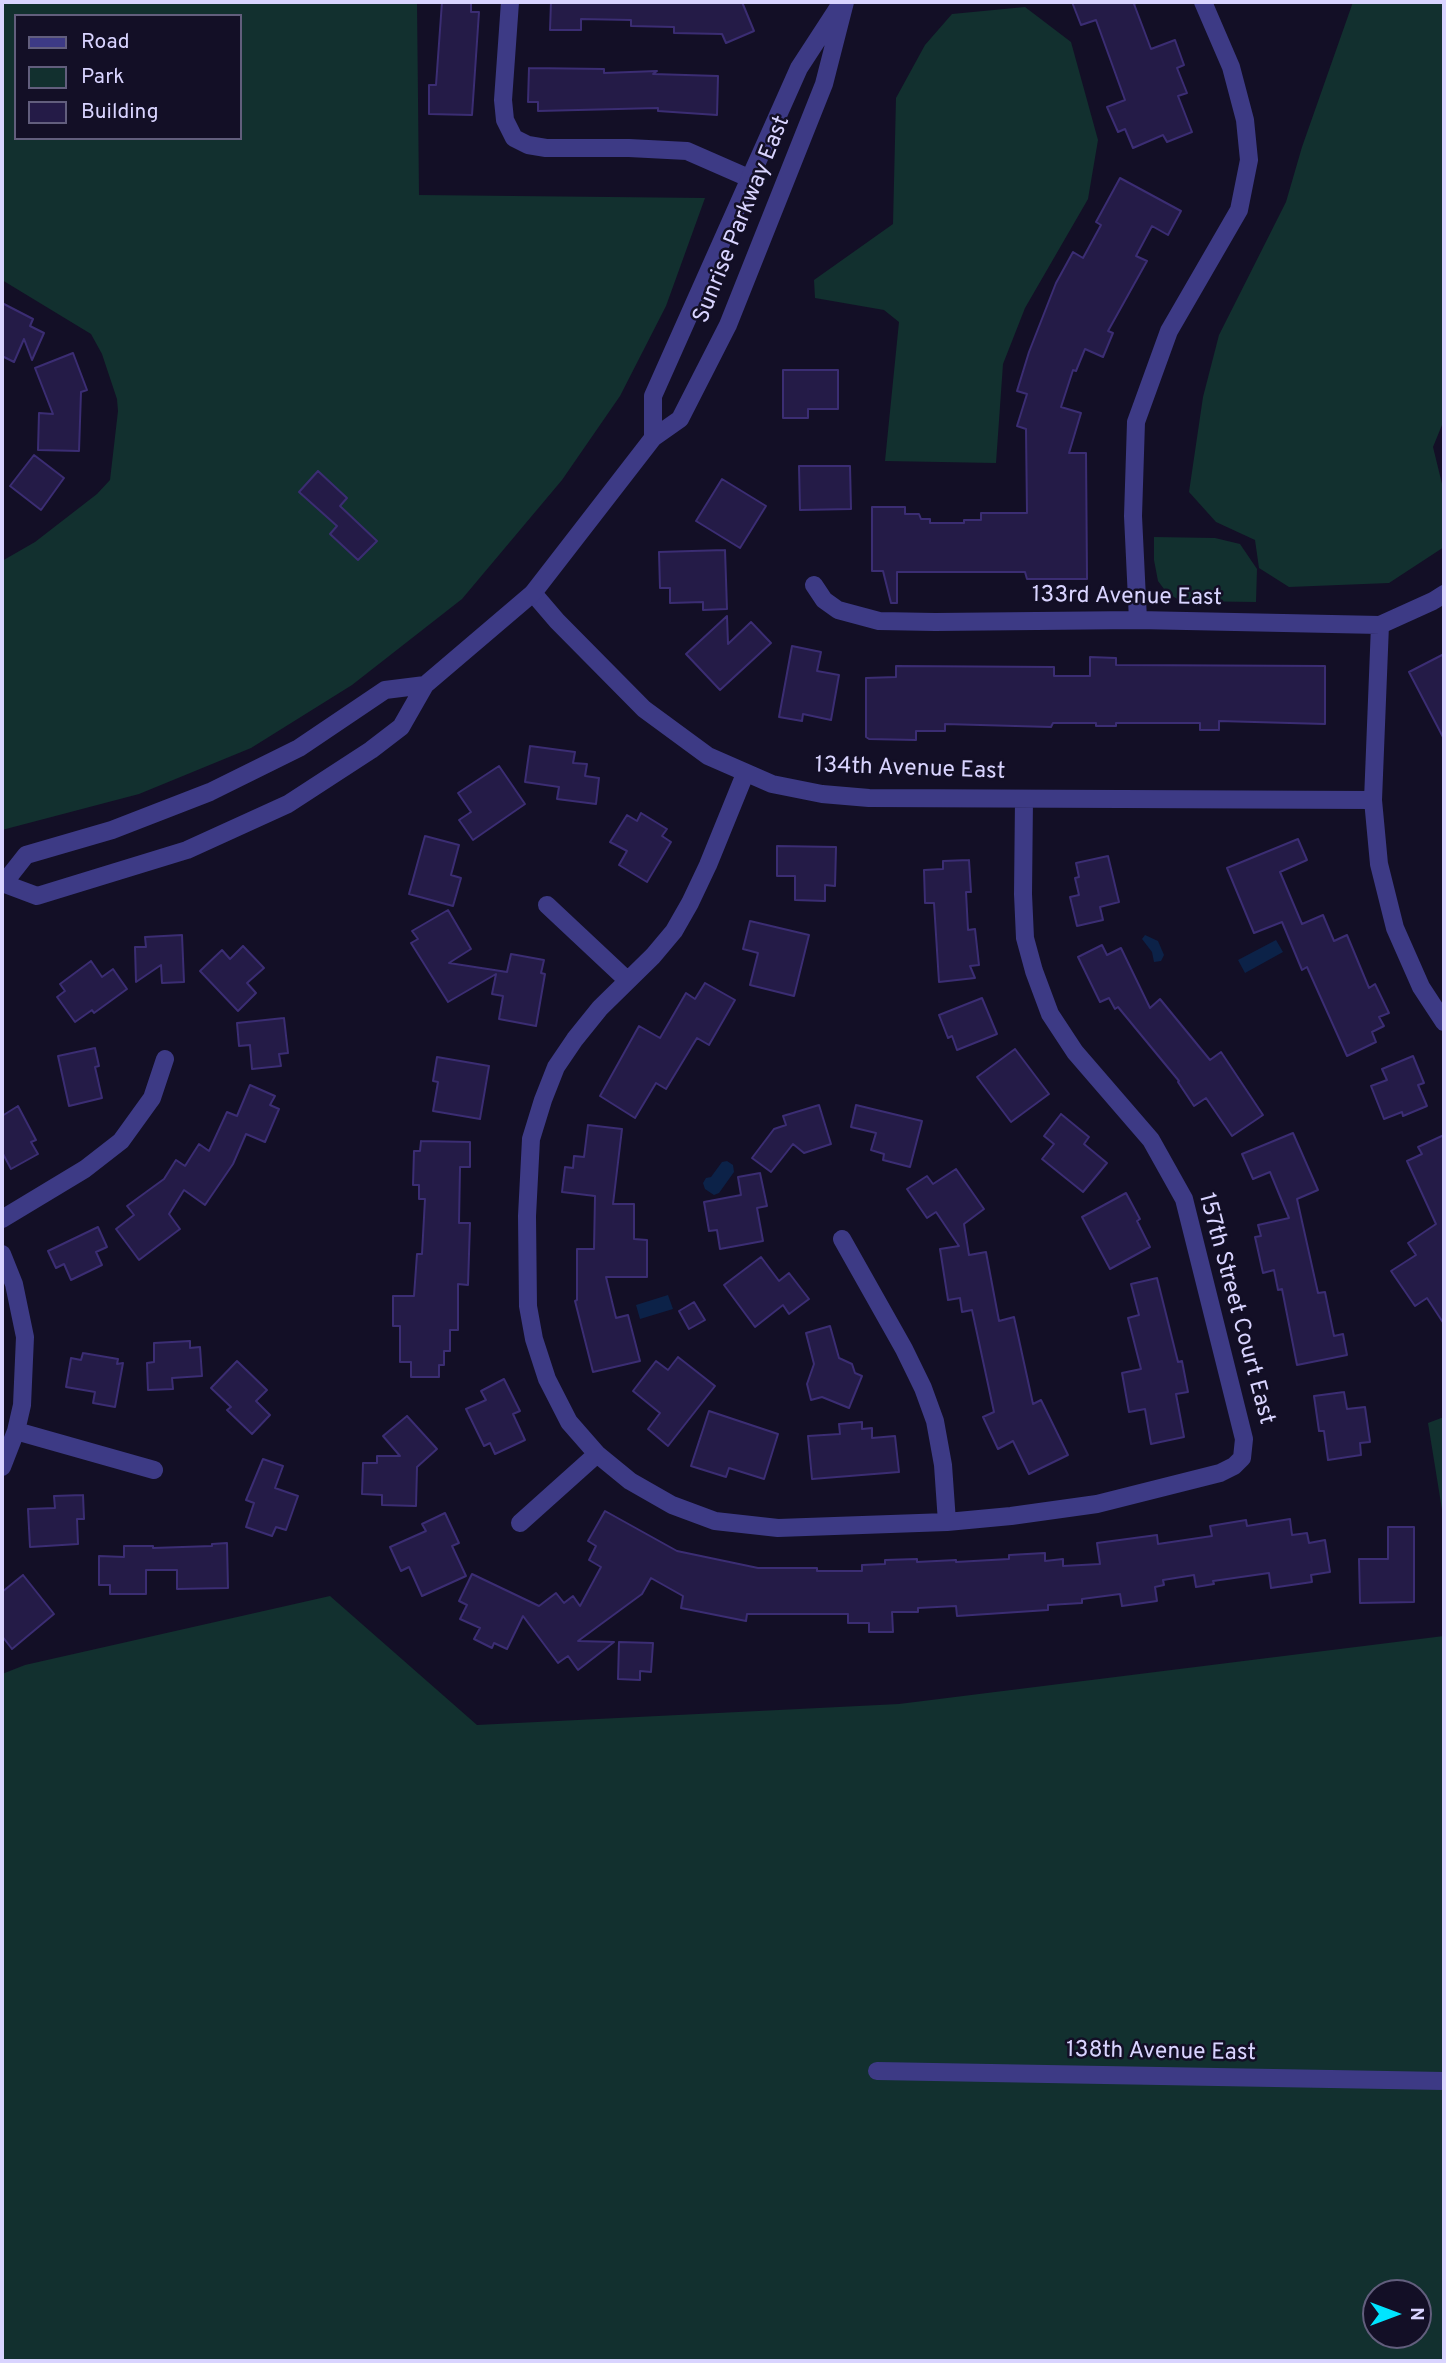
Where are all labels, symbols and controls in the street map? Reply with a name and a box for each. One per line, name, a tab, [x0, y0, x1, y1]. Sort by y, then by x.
legend	[14, 14, 242, 140]
text: Road	[81, 29, 130, 56]
text: Park	[81, 64, 124, 91]
text: Building	[81, 99, 159, 126]
street label: Sunrise Parkway East	[689, 112, 797, 328]
street label: 133rd Avenue East	[1032, 583, 1222, 613]
street label: 134th Avenue East	[814, 753, 1006, 787]
street label: 157th Street Court East	[1191, 1190, 1279, 1428]
street label: 138th Avenue East	[1066, 2038, 1256, 2068]
north arrow	[1362, 2279, 1432, 2349]
text: N	[1404, 2307, 1428, 2321]

